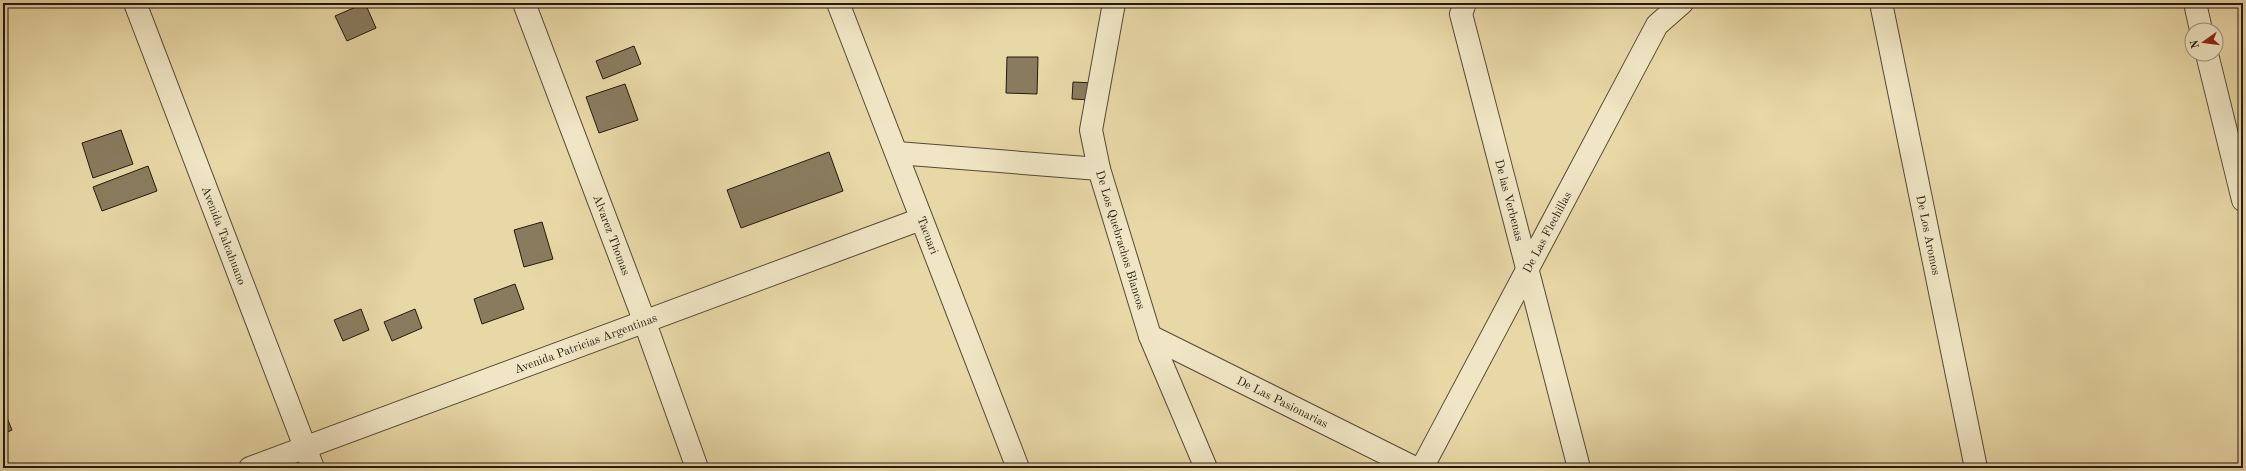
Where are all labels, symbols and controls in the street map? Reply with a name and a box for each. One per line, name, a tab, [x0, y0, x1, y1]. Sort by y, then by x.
north arrow	[2184, 22, 2224, 62]
text: N	[2189, 38, 2202, 49]
street label: De las Verbenas	[1492, 158, 1525, 243]
street label: De Los Quebrachos Blancos	[1093, 169, 1147, 311]
street label: Avenida Talcahuano	[199, 185, 247, 287]
street label: De Las Flechillas	[1522, 190, 1574, 275]
street label: Alvarez Thomas	[590, 193, 632, 277]
street label: De Los Aromos	[1913, 194, 1942, 277]
street label: Tacuari	[914, 215, 940, 256]
street label: Avenida Patricias Argentinas	[513, 312, 659, 376]
street label: De Las Pasionarias	[1234, 375, 1330, 431]

